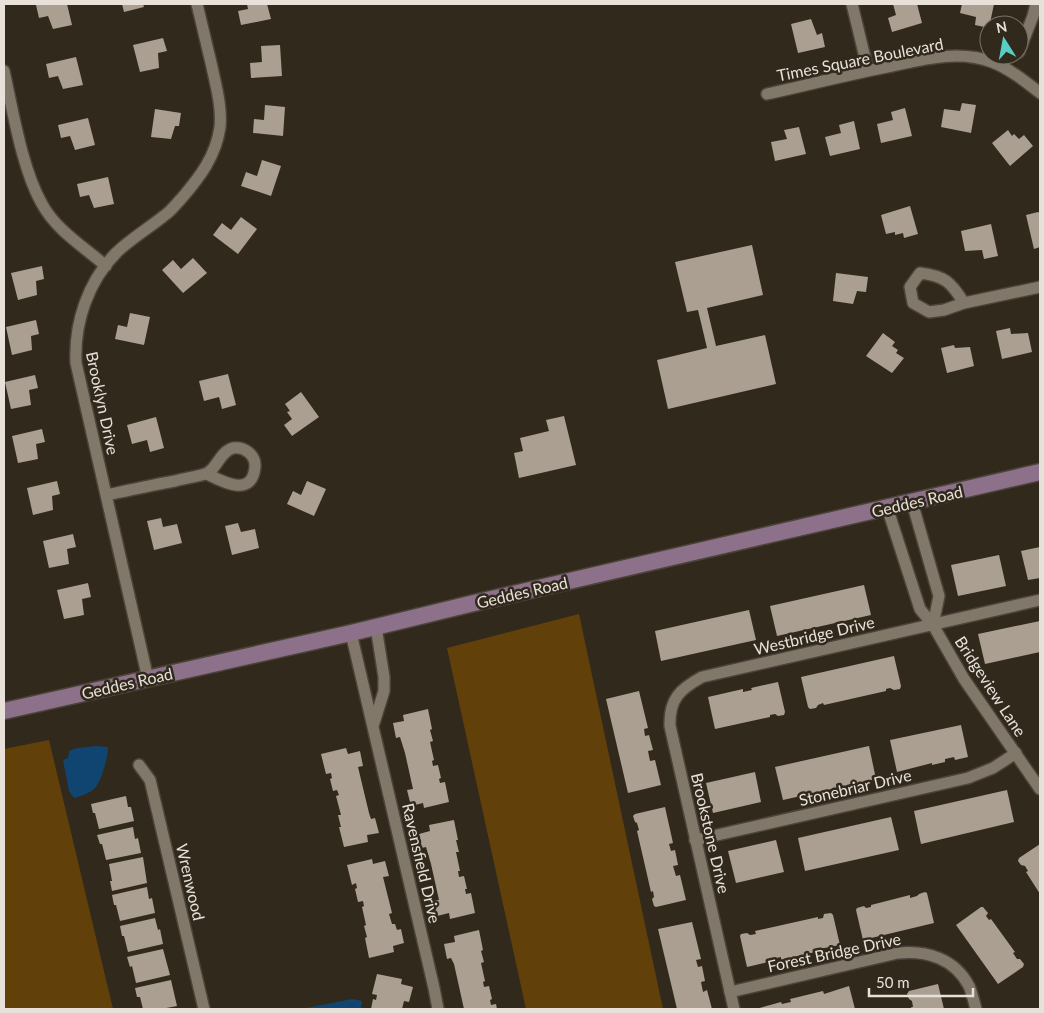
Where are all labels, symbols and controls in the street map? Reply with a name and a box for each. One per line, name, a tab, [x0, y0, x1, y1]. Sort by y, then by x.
north arrow	[979, 15, 1029, 65]
text: N	[995, 17, 1008, 36]
street label: Times Square Boulevard	[775, 34, 945, 84]
street label: Brooklyn Drive	[83, 350, 123, 456]
street label: Geddes Road	[870, 481, 964, 521]
street label: Geddes Road	[475, 572, 569, 612]
street label: Westbridge Drive	[752, 612, 876, 658]
street label: Bridgeview Lane	[952, 632, 1030, 740]
street label: Geddes Road	[80, 663, 174, 703]
street label: Stonebriar Drive	[797, 765, 913, 809]
street label: Brookstone Drive	[688, 771, 734, 895]
street label: Ravensfield Drive	[399, 801, 445, 925]
street label: Wrenwood	[173, 842, 209, 922]
street label: Forest Bridge Drive	[766, 929, 902, 975]
scale bar	[869, 966, 973, 998]
text: 50 m	[876, 973, 910, 991]

